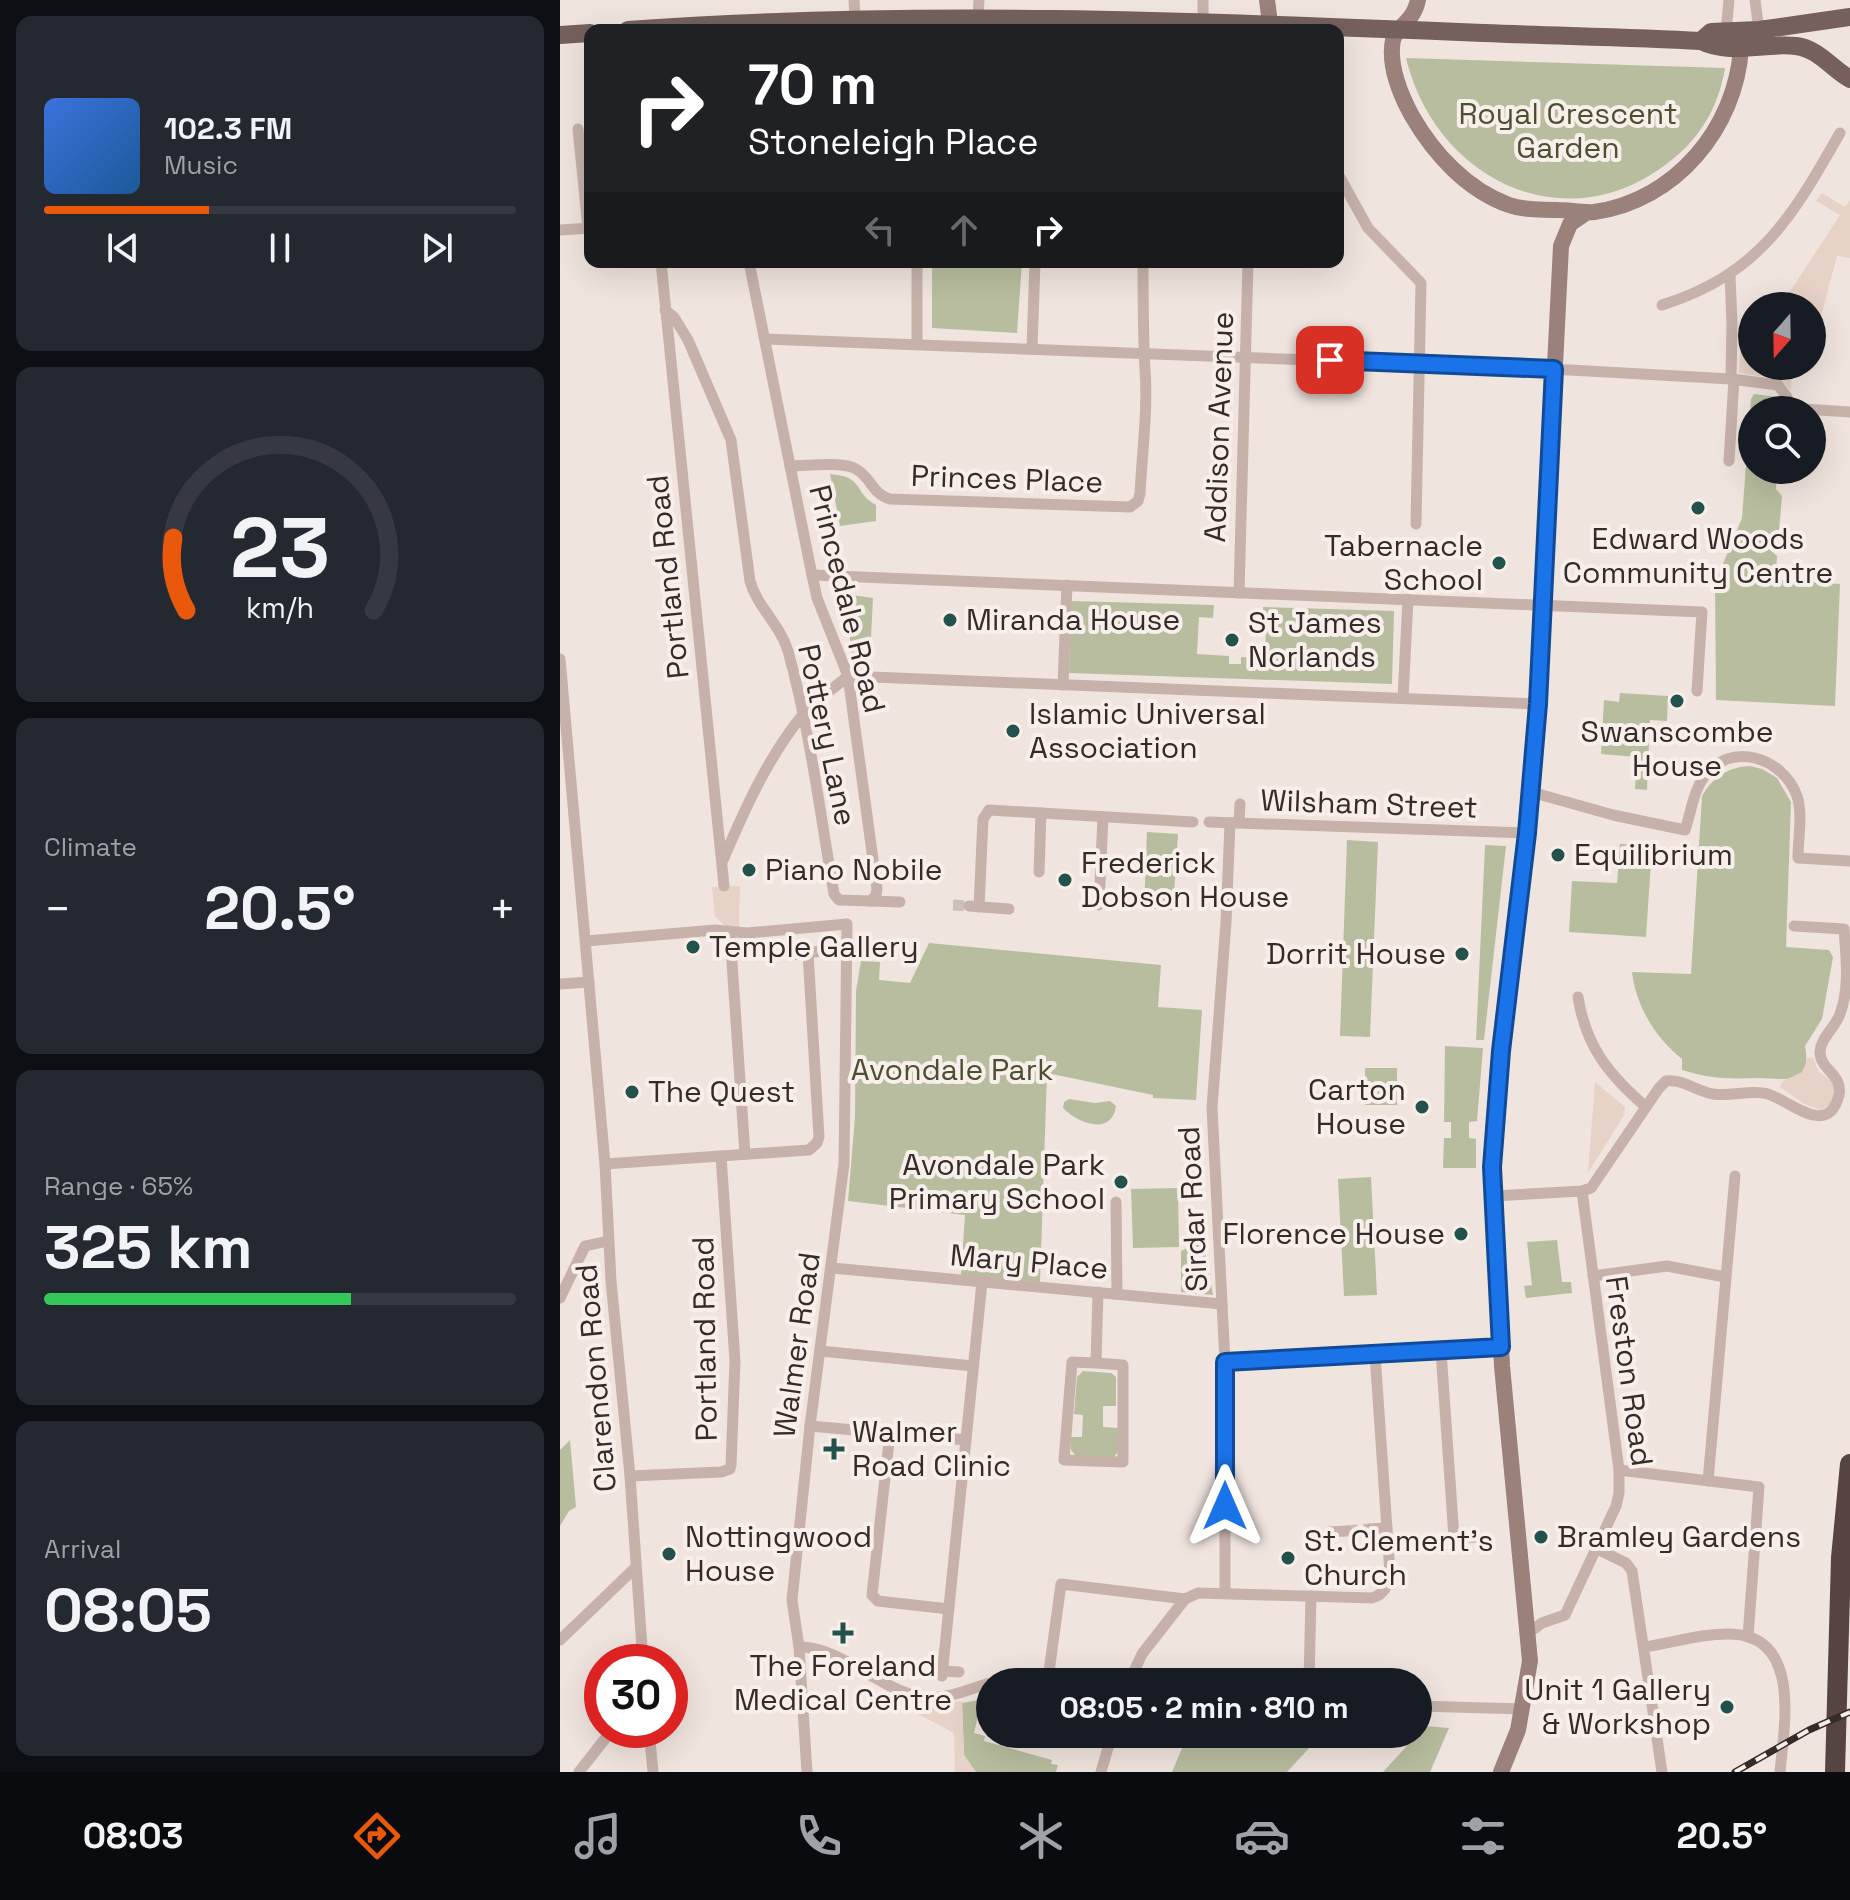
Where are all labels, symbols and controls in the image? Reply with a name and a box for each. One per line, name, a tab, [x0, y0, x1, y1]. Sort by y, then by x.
text: 70 m	[748, 49, 877, 120]
icon: right	[616, 56, 720, 160]
park label: Royal Crescent Garden	[1458, 94, 1678, 167]
text: 102.3 FM	[164, 109, 292, 148]
text: Stoneleigh Place	[748, 119, 1039, 165]
text: Music	[164, 148, 238, 182]
icon: left	[858, 208, 902, 252]
icon: ahead	[942, 208, 986, 252]
icon: right	[1026, 208, 1070, 252]
icon: previous	[101, 226, 145, 270]
icon: pause	[258, 226, 302, 270]
icon: next	[415, 226, 459, 270]
north arrow	[1738, 292, 1826, 380]
map controls	[1738, 292, 1826, 484]
street label: Addison Avenue	[1195, 311, 1242, 543]
pin	[1296, 326, 1364, 394]
icon: arrive	[1308, 338, 1352, 382]
button: search	[1738, 396, 1826, 484]
street label: Princes Place	[910, 456, 1104, 501]
street label: Portland Road	[637, 473, 698, 681]
street label: Princedale Road	[800, 481, 895, 717]
text: 23	[230, 494, 330, 600]
marker: Edward Woods Community Centre	[1689, 499, 1707, 517]
place label: Edward Woods Community Centre	[1563, 519, 1833, 592]
place label: Tabernacle School	[1324, 526, 1483, 599]
marker: Tabernacle School	[1490, 554, 1508, 572]
text: km/h	[246, 590, 314, 626]
place label: Miranda House	[966, 600, 1180, 639]
place label: St James Norlands	[1248, 603, 1382, 676]
marker: Miranda House	[941, 611, 959, 629]
marker: St James Norlands	[1223, 631, 1241, 649]
street label: Pottery Lane	[789, 641, 866, 829]
marker: Swanscombe House	[1668, 692, 1686, 710]
place label: Islamic Universal Association	[1029, 694, 1266, 767]
place label: Swanscombe House	[1581, 712, 1773, 785]
marker: Islamic Universal Association	[1004, 722, 1022, 740]
street label: Wilsham Street	[1260, 780, 1478, 827]
text: Climate	[44, 830, 137, 864]
place label: Equilibrium	[1574, 835, 1733, 874]
place label: Frederick Dobson House	[1081, 843, 1289, 916]
marker: Equilibrium	[1549, 846, 1567, 864]
place label: Piano Nobile	[765, 850, 943, 889]
marker: Piano Nobile	[740, 861, 758, 879]
text: 20.5°	[204, 870, 356, 947]
marker: Frederick Dobson House	[1056, 871, 1074, 889]
text: −	[44, 881, 71, 937]
text: +	[489, 881, 516, 937]
place label: Temple Gallery	[709, 927, 919, 966]
place label: Dorrit House	[1266, 934, 1446, 973]
marker: Temple Gallery	[684, 938, 702, 956]
marker: Dorrit House	[1453, 945, 1471, 963]
park label: Avondale Park	[851, 1050, 1053, 1089]
place label: Carton House	[1308, 1070, 1406, 1143]
place label: The Quest	[648, 1072, 795, 1111]
marker: The Quest	[623, 1083, 641, 1101]
marker: Carton House	[1413, 1098, 1431, 1116]
street label: Sirdar Road	[1169, 1125, 1216, 1293]
place label: Avondale Park Primary School	[889, 1145, 1105, 1218]
text: Range · 65%	[44, 1169, 193, 1203]
marker: Avondale Park Primary School	[1112, 1173, 1130, 1191]
text: 325 km	[44, 1209, 252, 1286]
place label: Florence House	[1222, 1214, 1445, 1253]
marker: Florence House	[1452, 1225, 1470, 1243]
street label: Mary Place	[948, 1235, 1110, 1288]
street label: Portland Road	[683, 1236, 726, 1442]
street label: Walmer Road	[764, 1250, 829, 1440]
street label: Clarendon Road	[566, 1263, 625, 1493]
street label: Freston Road	[1597, 1273, 1662, 1469]
place label: Walmer Road Clinic	[852, 1412, 1011, 1485]
marker: Walmer Road Clinic	[823, 1438, 845, 1460]
position arrow	[1183, 1464, 1267, 1548]
place label: Nottingwood House	[685, 1517, 872, 1590]
place label: Bramley Gardens	[1557, 1517, 1801, 1556]
place label: St. Clement's Church	[1304, 1521, 1494, 1594]
marker: Bramley Gardens	[1532, 1528, 1550, 1546]
text: Arrival	[44, 1532, 121, 1566]
marker: Nottingwood House	[660, 1545, 678, 1563]
marker: St. Clement's Church	[1279, 1549, 1297, 1567]
text: 08:05	[44, 1572, 212, 1649]
marker: The Foreland Medical Centre	[832, 1622, 854, 1644]
speed limit sign: 30	[584, 1644, 688, 1748]
place label: The Foreland Medical Centre	[734, 1646, 952, 1719]
place label: Unit 1 Gallery & Workshop	[1524, 1670, 1711, 1743]
text: 08:05 · 2 min · 810 m	[1059, 1688, 1349, 1727]
marker: Unit 1 Gallery & Workshop	[1718, 1698, 1736, 1716]
icon: directions	[349, 1808, 405, 1864]
icon: music	[570, 1808, 626, 1864]
icon: phone	[791, 1808, 847, 1864]
icon: climate	[1013, 1808, 1069, 1864]
icon: car	[1234, 1808, 1290, 1864]
icon: filters	[1455, 1808, 1511, 1864]
text: 08:03	[83, 1813, 184, 1859]
text: 20.5°	[1676, 1813, 1767, 1859]

